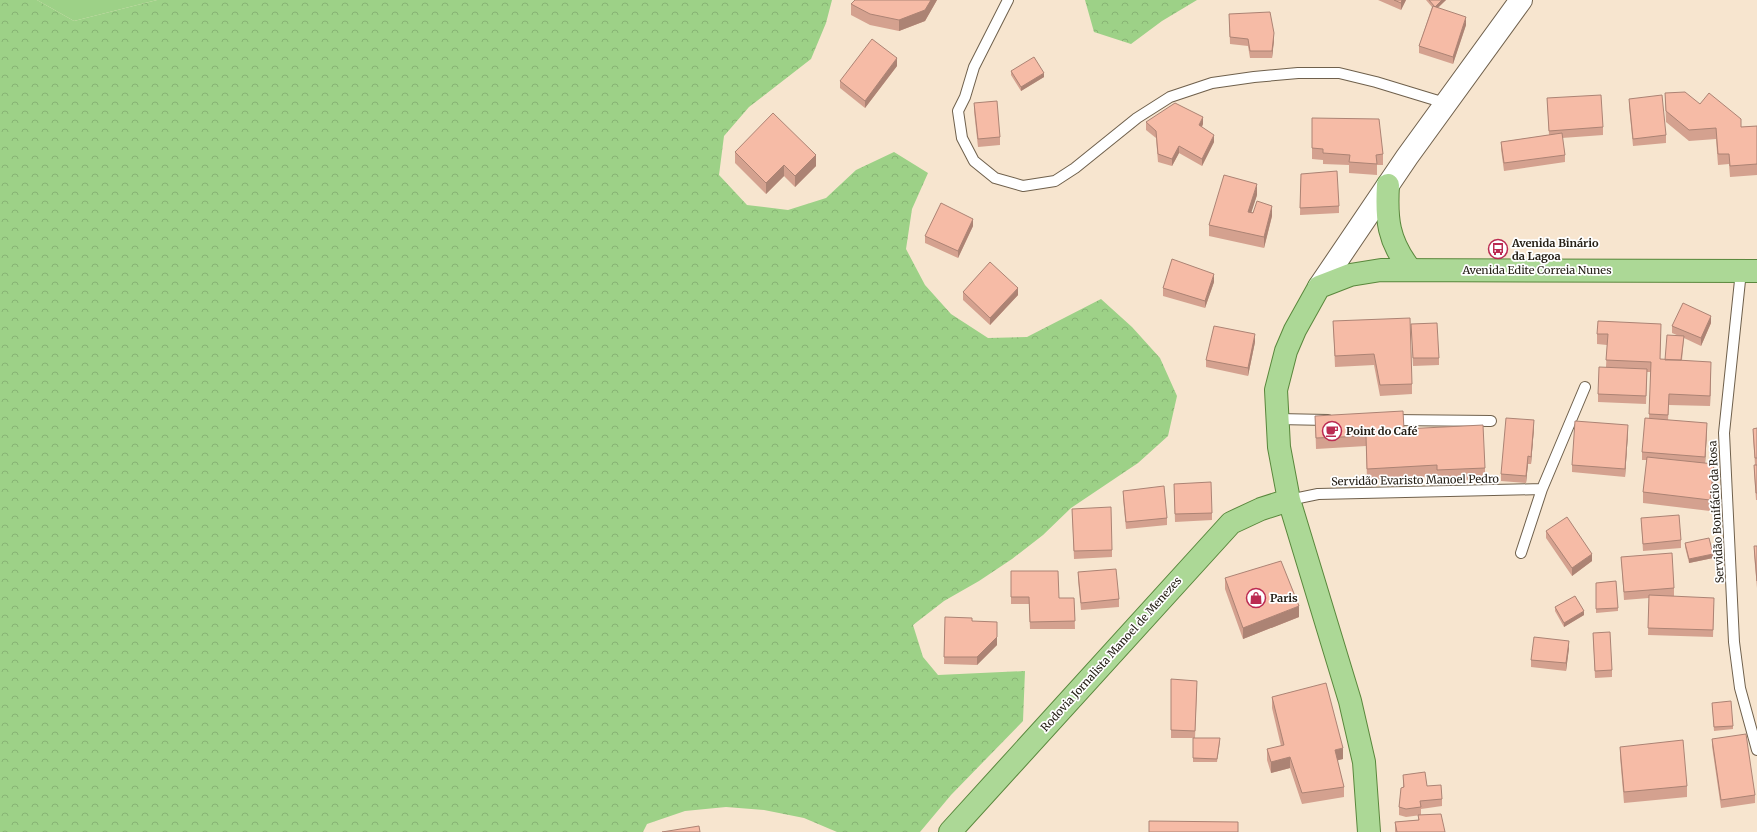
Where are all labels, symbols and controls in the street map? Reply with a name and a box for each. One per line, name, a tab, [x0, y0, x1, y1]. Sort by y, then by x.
place label: Avenida Binário da Lagoa	[1511, 236, 1599, 263]
bus stop icon: Avenida Binário da Lagoa	[1487, 238, 1509, 260]
street label: Avenida Edite Correia Nunes	[1461, 263, 1612, 277]
cafe icon: Point do Café	[1321, 420, 1343, 442]
place label: Point do Café	[1346, 424, 1417, 438]
street label: Servidão Bonifácio da Rosa	[1705, 440, 1727, 584]
street label: Servidão Evaristo Manoel Pedro	[1331, 472, 1500, 488]
street label: Rodovia Jornalista Manoel de Menezes	[1038, 574, 1184, 734]
shop icon: Paris	[1245, 587, 1267, 609]
place label: Paris	[1270, 591, 1298, 605]

